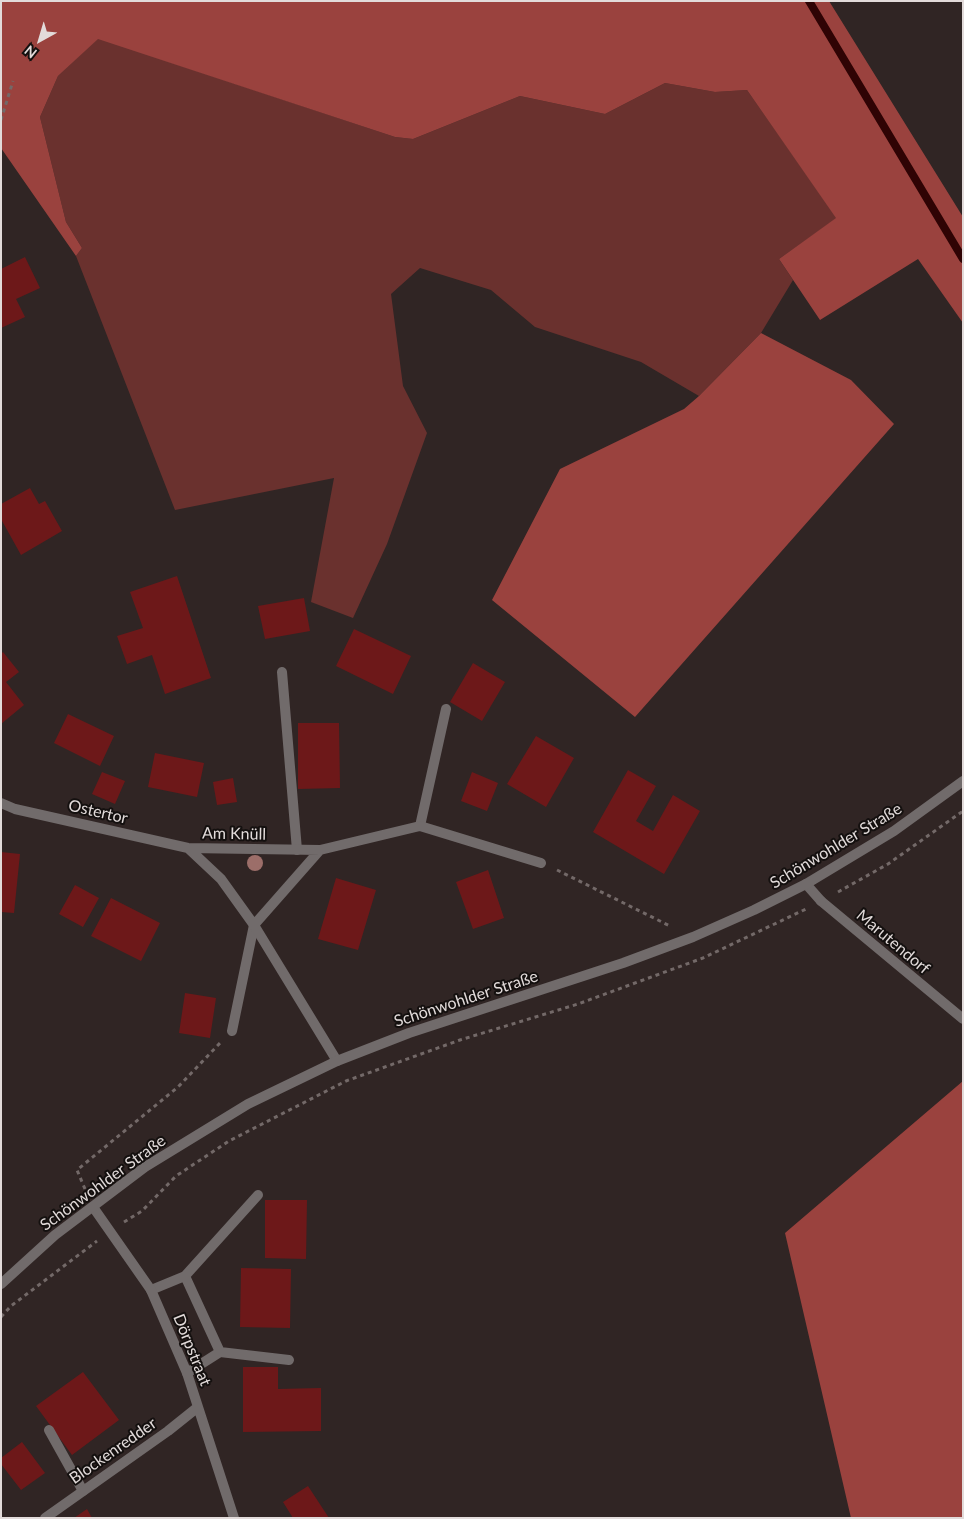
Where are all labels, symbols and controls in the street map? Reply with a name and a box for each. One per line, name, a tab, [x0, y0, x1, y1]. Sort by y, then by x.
north arrow	[15, 15, 65, 65]
text: N	[21, 42, 40, 62]
street label: Ostertor	[67, 796, 129, 828]
street label: Schönwohlder Straße	[767, 799, 905, 893]
street label: Am Knüll	[202, 824, 266, 844]
street label: Marutendorf	[852, 906, 934, 978]
street label: Schönwohlder Straße	[392, 967, 540, 1031]
street label: Schönwohlder Straße	[37, 1131, 169, 1235]
street label: Dörpstraat	[169, 1311, 215, 1389]
street label: Blockenredder	[66, 1414, 160, 1488]

